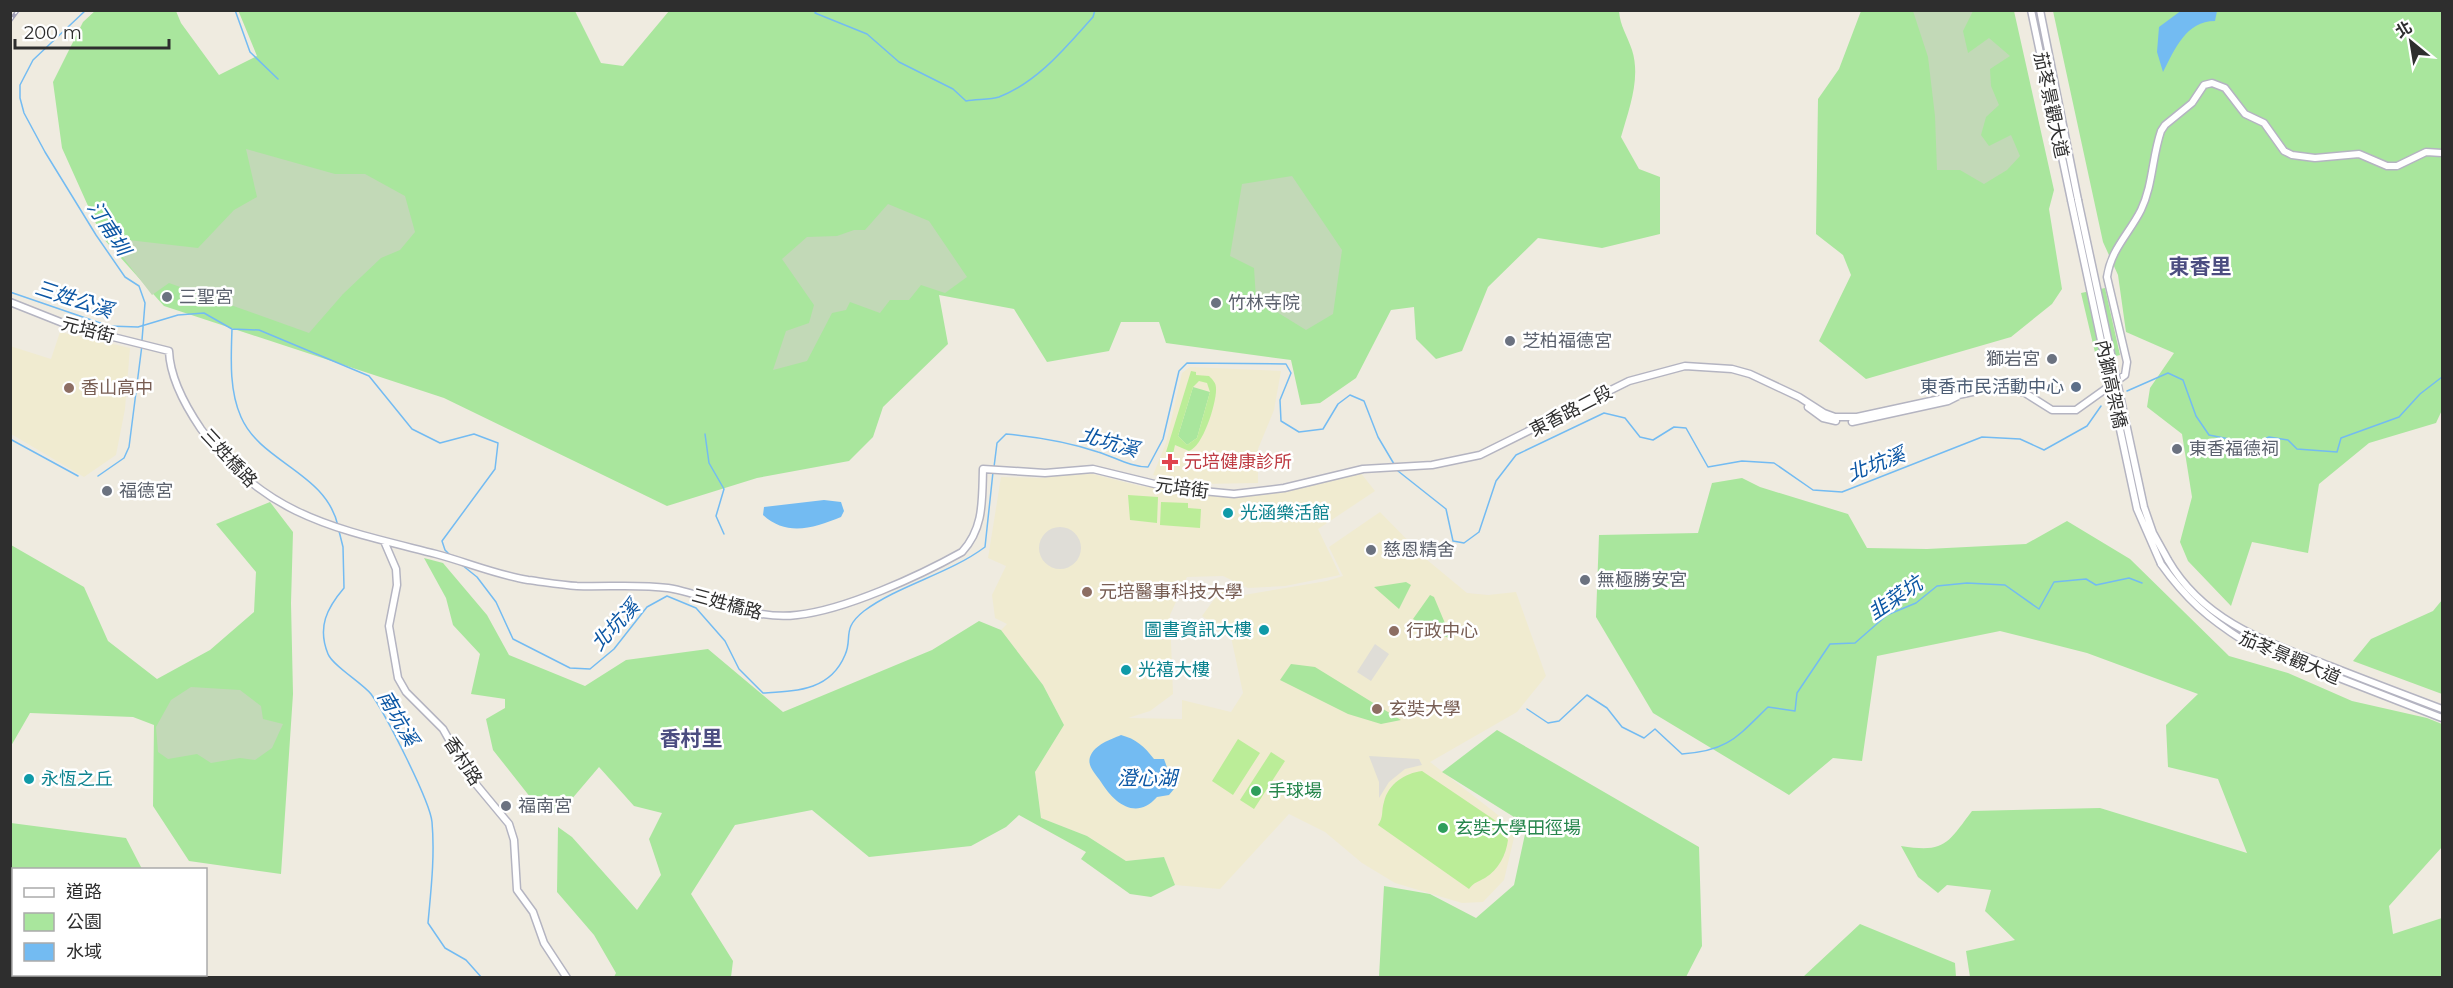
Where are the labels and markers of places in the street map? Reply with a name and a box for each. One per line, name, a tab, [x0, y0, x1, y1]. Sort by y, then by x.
place label: 三聖宮	[179, 286, 233, 308]
marker: 三聖宮	[160, 290, 174, 304]
place label: 竹林寺院	[1228, 292, 1300, 314]
marker: 竹林寺院	[1209, 296, 1223, 310]
place label: 芝柏福德宮	[1522, 330, 1612, 352]
marker: 芝柏福德宮	[1503, 334, 1517, 348]
place label: 獅岩宮	[1986, 348, 2040, 370]
marker: 獅岩宮	[2045, 352, 2059, 366]
place label: 東香市民活動中心	[1920, 376, 2064, 398]
place label: 香山高中	[81, 377, 153, 399]
marker: 東香市民活動中心	[2069, 380, 2083, 394]
marker: 香山高中	[62, 381, 76, 395]
place label: 東香福德祠	[2189, 438, 2279, 460]
marker: 東香福德祠	[2170, 442, 2184, 456]
place label: 元培健康診所	[1184, 451, 1292, 473]
marker: 元培健康診所	[1161, 453, 1179, 471]
place label: 福德宮	[119, 480, 173, 502]
marker: 福德宮	[100, 484, 114, 498]
place label: 光涵樂活館	[1240, 502, 1330, 524]
marker: 光涵樂活館	[1221, 506, 1235, 520]
place label: 慈恩精舍	[1383, 539, 1455, 561]
marker: 慈恩精舍	[1364, 543, 1378, 557]
place label: 無極勝安宮	[1597, 569, 1687, 591]
marker: 無極勝安宮	[1578, 573, 1592, 587]
place label: 元培醫事科技大學	[1099, 581, 1243, 603]
marker: 元培醫事科技大學	[1080, 585, 1094, 599]
place label: 圖書資訊大樓	[1144, 619, 1252, 641]
place label: 行政中心	[1406, 620, 1478, 642]
marker: 圖書資訊大樓	[1257, 623, 1271, 637]
marker: 行政中心	[1387, 624, 1401, 638]
place label: 光禧大樓	[1138, 659, 1210, 681]
marker: 光禧大樓	[1119, 663, 1133, 677]
place label: 玄奘大學	[1389, 698, 1461, 720]
marker: 玄奘大學	[1370, 702, 1384, 716]
place label: 永恆之丘	[41, 768, 113, 790]
marker: 永恆之丘	[22, 772, 36, 786]
place label: 手球場	[1268, 780, 1322, 802]
marker: 手球場	[1249, 784, 1263, 798]
place label: 福南宮	[518, 795, 572, 817]
marker: 福南宮	[499, 799, 513, 813]
place label: 玄奘大學田徑場	[1455, 817, 1581, 839]
marker: 玄奘大學田徑場	[1436, 821, 1450, 835]

